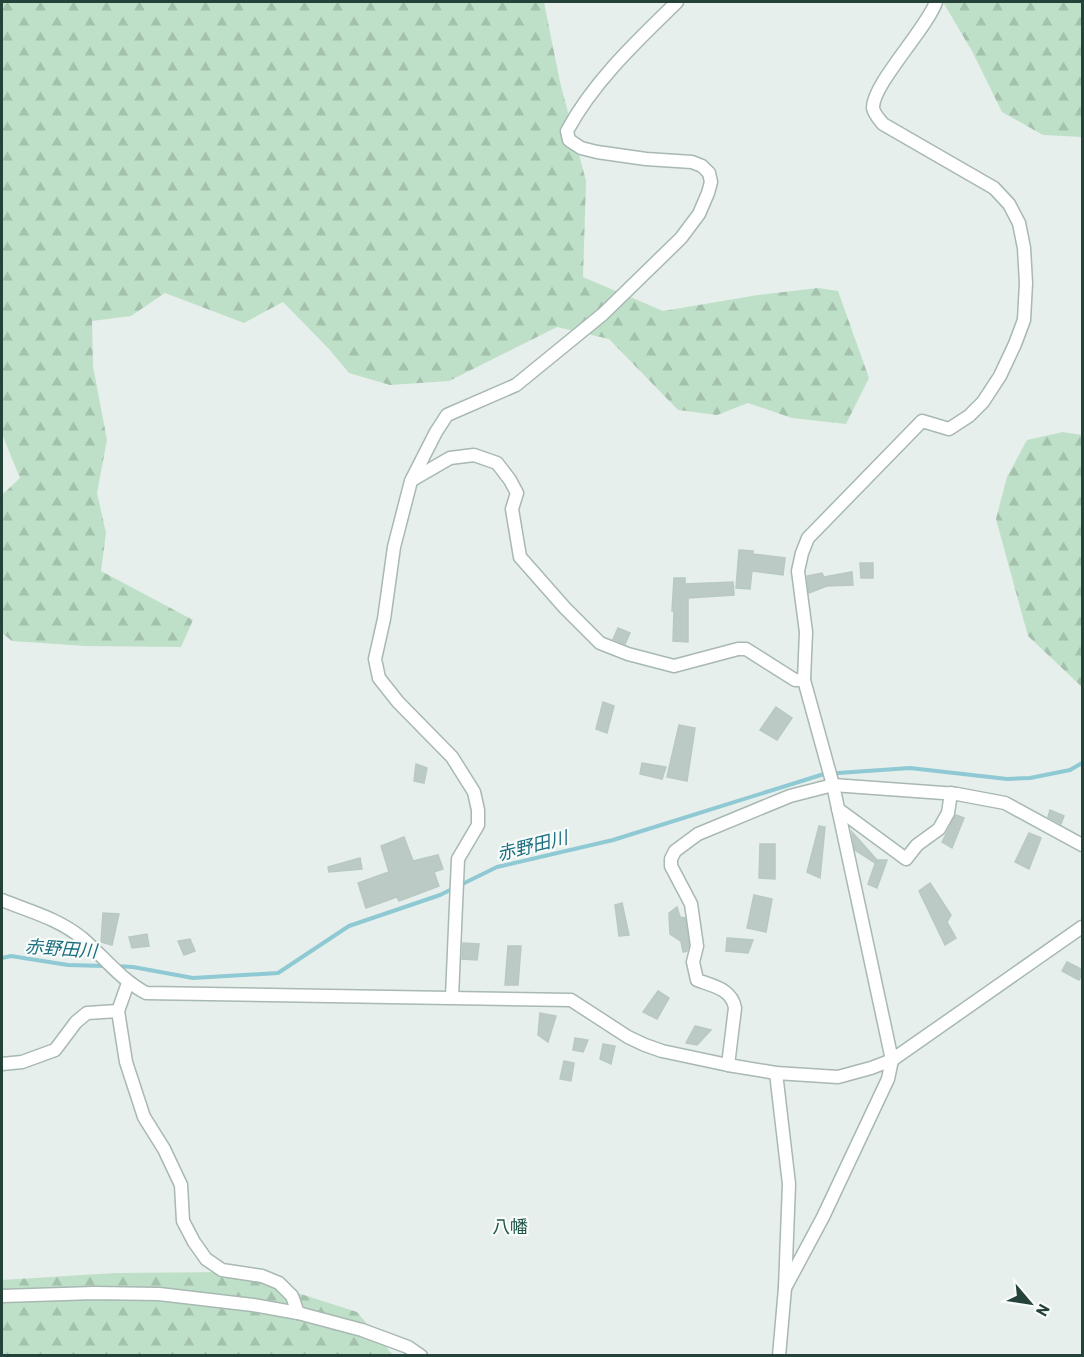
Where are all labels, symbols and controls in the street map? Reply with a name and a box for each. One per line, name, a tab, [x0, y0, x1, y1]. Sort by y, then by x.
water label: 赤野田川	[494, 825, 572, 864]
water label: 赤野田川	[24, 935, 100, 962]
district label: 八幡	[492, 1215, 528, 1237]
north arrow	[1000, 1273, 1060, 1333]
text: N	[1033, 1301, 1054, 1320]

